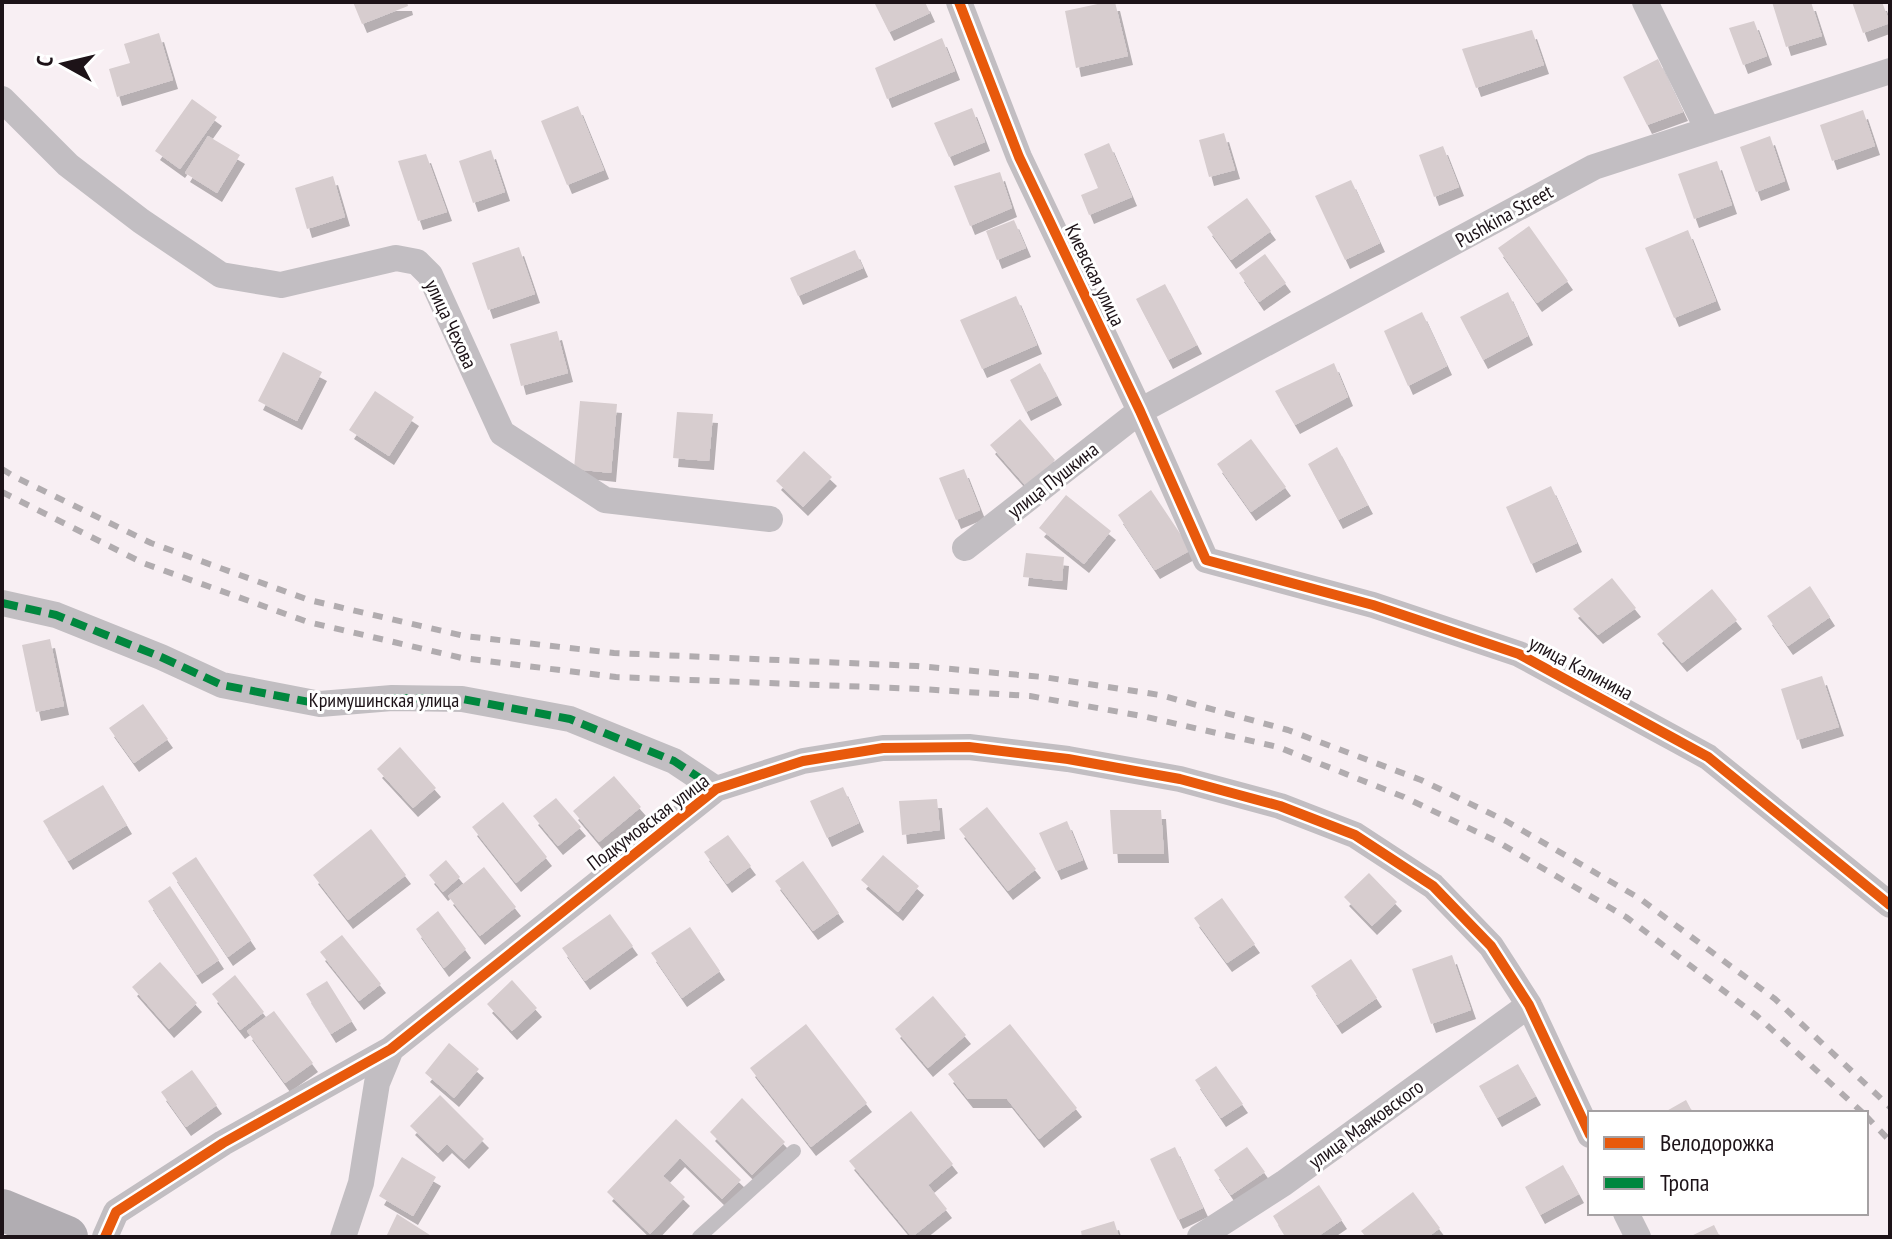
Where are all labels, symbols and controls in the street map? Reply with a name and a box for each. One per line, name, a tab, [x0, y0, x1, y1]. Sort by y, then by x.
north arrow	[24, 24, 104, 104]
text: С	[30, 54, 59, 68]
street label: Pushkina Street	[1451, 178, 1558, 253]
street label: Киевская улица	[1059, 220, 1131, 330]
street label: улица Чехова	[419, 275, 483, 373]
street label: улица Пушкина	[1002, 436, 1104, 524]
street label: улица Калинина	[1524, 630, 1638, 706]
street label: Кримушинская улица	[309, 687, 459, 713]
street label: Подкумовская улица	[582, 768, 714, 876]
street label: улица Маяковского	[1303, 1074, 1429, 1174]
legend	[1588, 1111, 1868, 1215]
text: Велодорожка	[1660, 1127, 1774, 1158]
text: Тропа	[1660, 1167, 1709, 1198]

